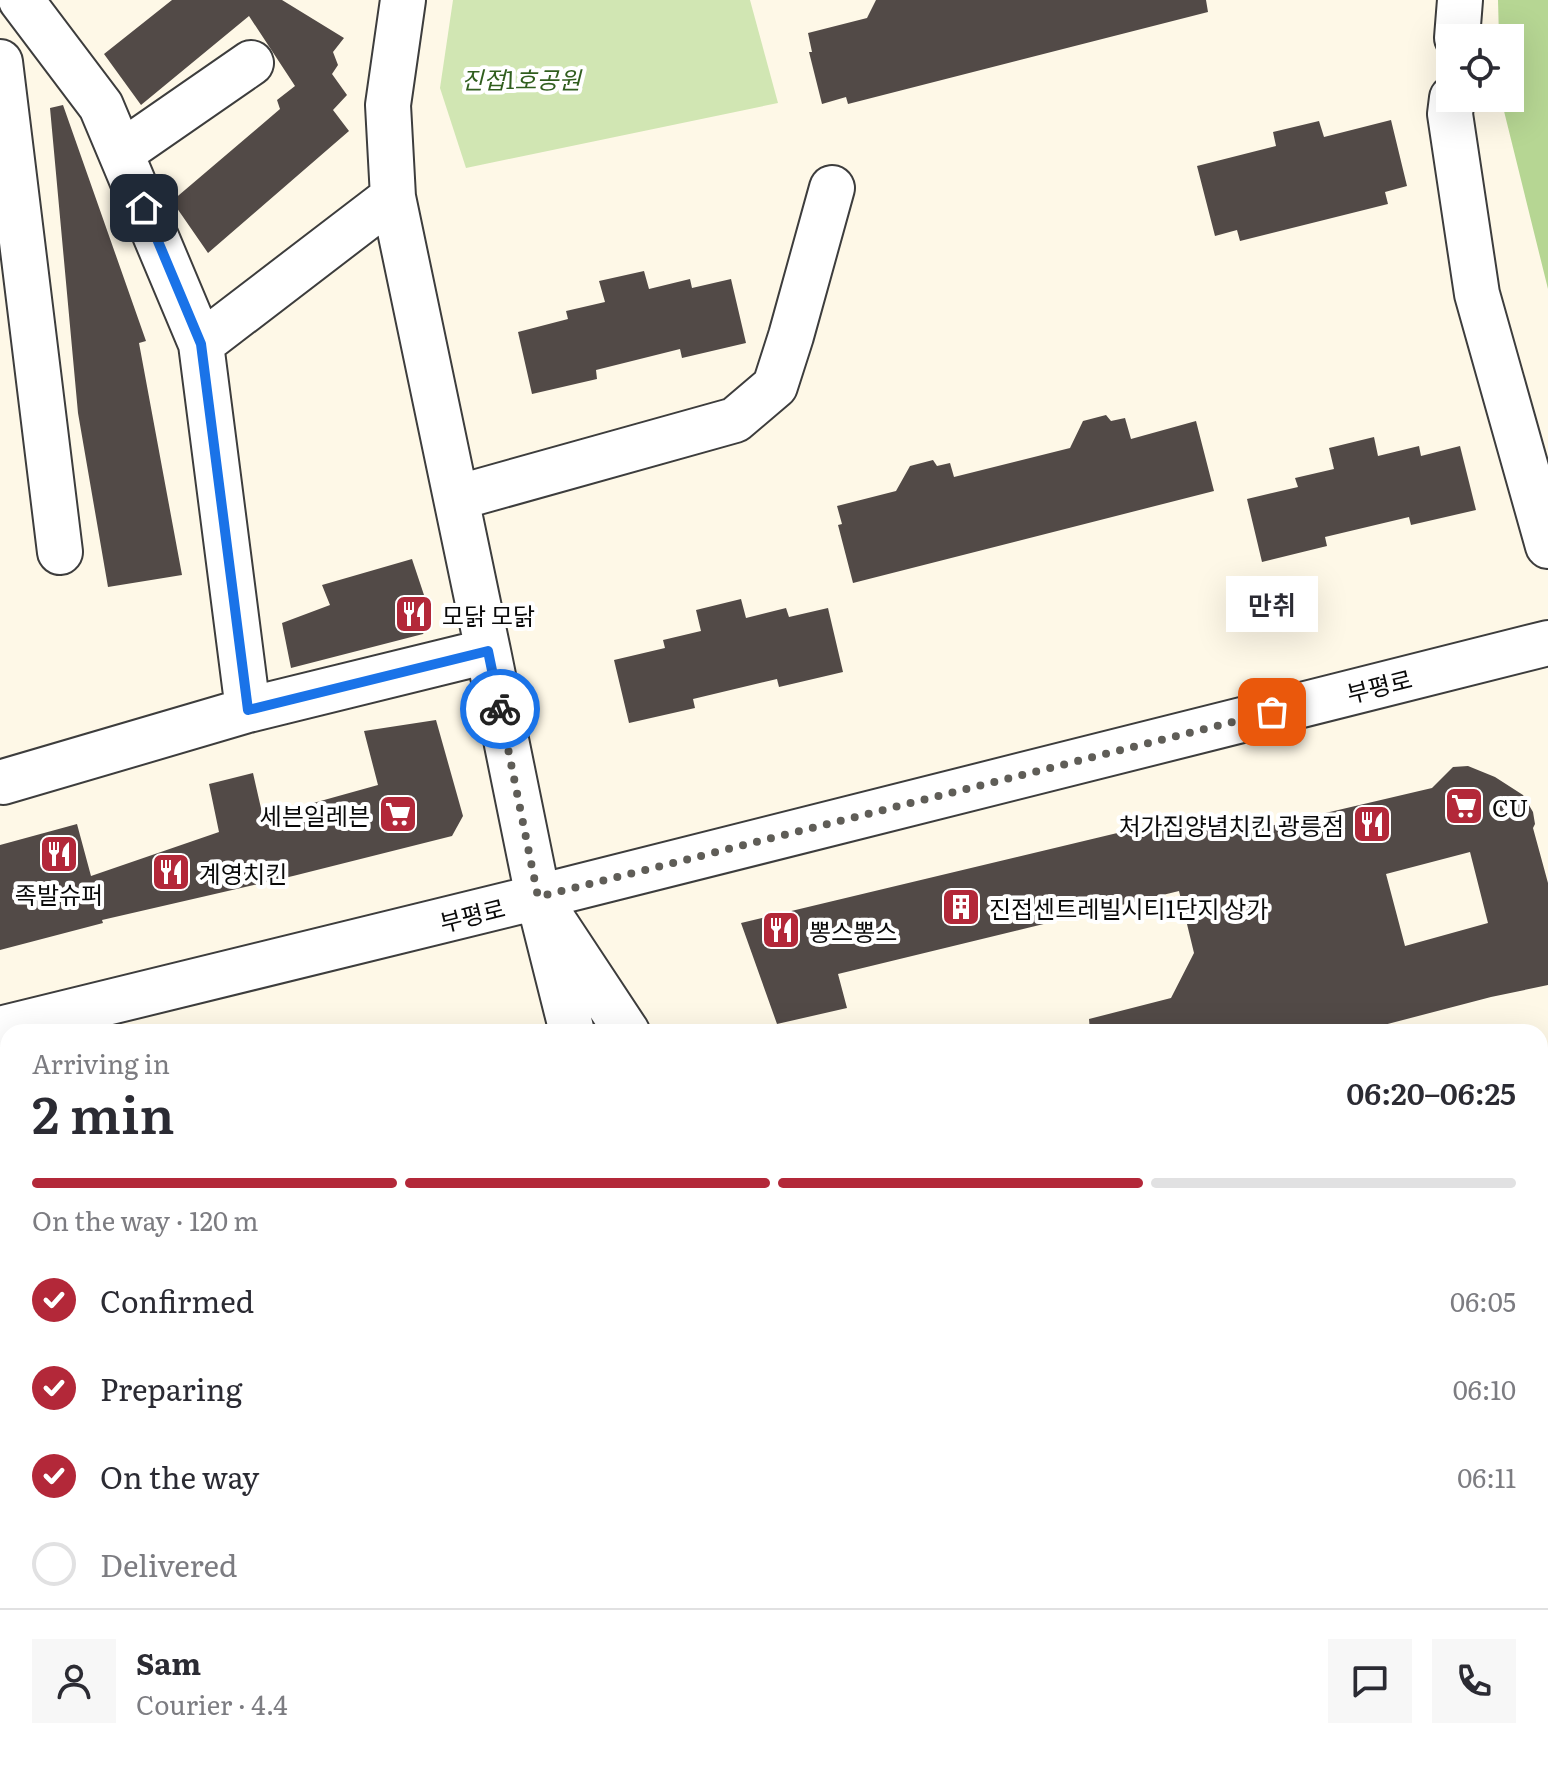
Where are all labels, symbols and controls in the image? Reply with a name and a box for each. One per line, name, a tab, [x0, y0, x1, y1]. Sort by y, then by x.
map controls	[1436, 24, 1524, 112]
button: locate	[1436, 24, 1524, 112]
park label: 진접1호공원	[461, 61, 583, 96]
pin	[110, 174, 178, 242]
icon: home	[122, 186, 166, 230]
callout: 만취	[1226, 576, 1318, 632]
text: 만취	[1248, 584, 1296, 623]
restaurant icon: 모닭 모닭	[393, 593, 435, 635]
place label: 모닭 모닭	[442, 597, 535, 632]
street label: 부평로	[1343, 660, 1415, 710]
courier	[460, 669, 540, 749]
pin	[1238, 678, 1306, 746]
icon: bike	[478, 687, 522, 731]
icon: bag	[1250, 690, 1294, 734]
supermarket icon: CU	[1443, 785, 1485, 827]
place label: CU	[1492, 789, 1528, 824]
supermarket icon: 세븐일레븐	[377, 793, 419, 835]
place label: 세븐일레븐	[260, 797, 370, 832]
restaurant icon: 처가집양념치킨 광릉점	[1351, 803, 1393, 845]
place label: 처가집양념치킨 광릉점	[1118, 807, 1344, 842]
restaurant icon: 족발슈퍼	[38, 833, 80, 875]
restaurant icon: 계영치킨	[150, 851, 192, 893]
place label: 계영치킨	[199, 855, 287, 890]
place label: 족발슈퍼	[15, 876, 103, 911]
building icon: 진접센트레빌시티1단지 상가	[940, 886, 982, 928]
street label: 부평로	[436, 889, 508, 939]
place label: 진접센트레빌시티1단지 상가	[989, 890, 1269, 925]
restaurant icon: 뽕스뽕스	[760, 909, 802, 951]
place label: 뽕스뽕스	[809, 913, 897, 948]
text: Arriving in	[32, 1043, 170, 1082]
text: 06:20–06:25	[1346, 1070, 1516, 1114]
text: 2 min	[32, 1073, 175, 1150]
text: On the way · 120 m	[32, 1200, 258, 1239]
icon: check	[32, 1278, 76, 1322]
text: Confirmed	[100, 1278, 254, 1322]
text: 06:05	[1450, 1281, 1516, 1320]
icon: check	[32, 1366, 76, 1410]
text: Preparing	[100, 1366, 242, 1410]
text: 06:10	[1453, 1369, 1516, 1408]
icon: check	[32, 1454, 76, 1498]
text: On the way	[100, 1454, 259, 1498]
text: 06:11	[1457, 1457, 1516, 1496]
text: Delivered	[100, 1542, 237, 1586]
button: person	[32, 1639, 116, 1723]
button: chat	[1328, 1639, 1412, 1723]
button: phone	[1432, 1639, 1516, 1723]
text: Sam	[136, 1640, 201, 1684]
text: Courier · 4.4	[136, 1684, 288, 1723]

